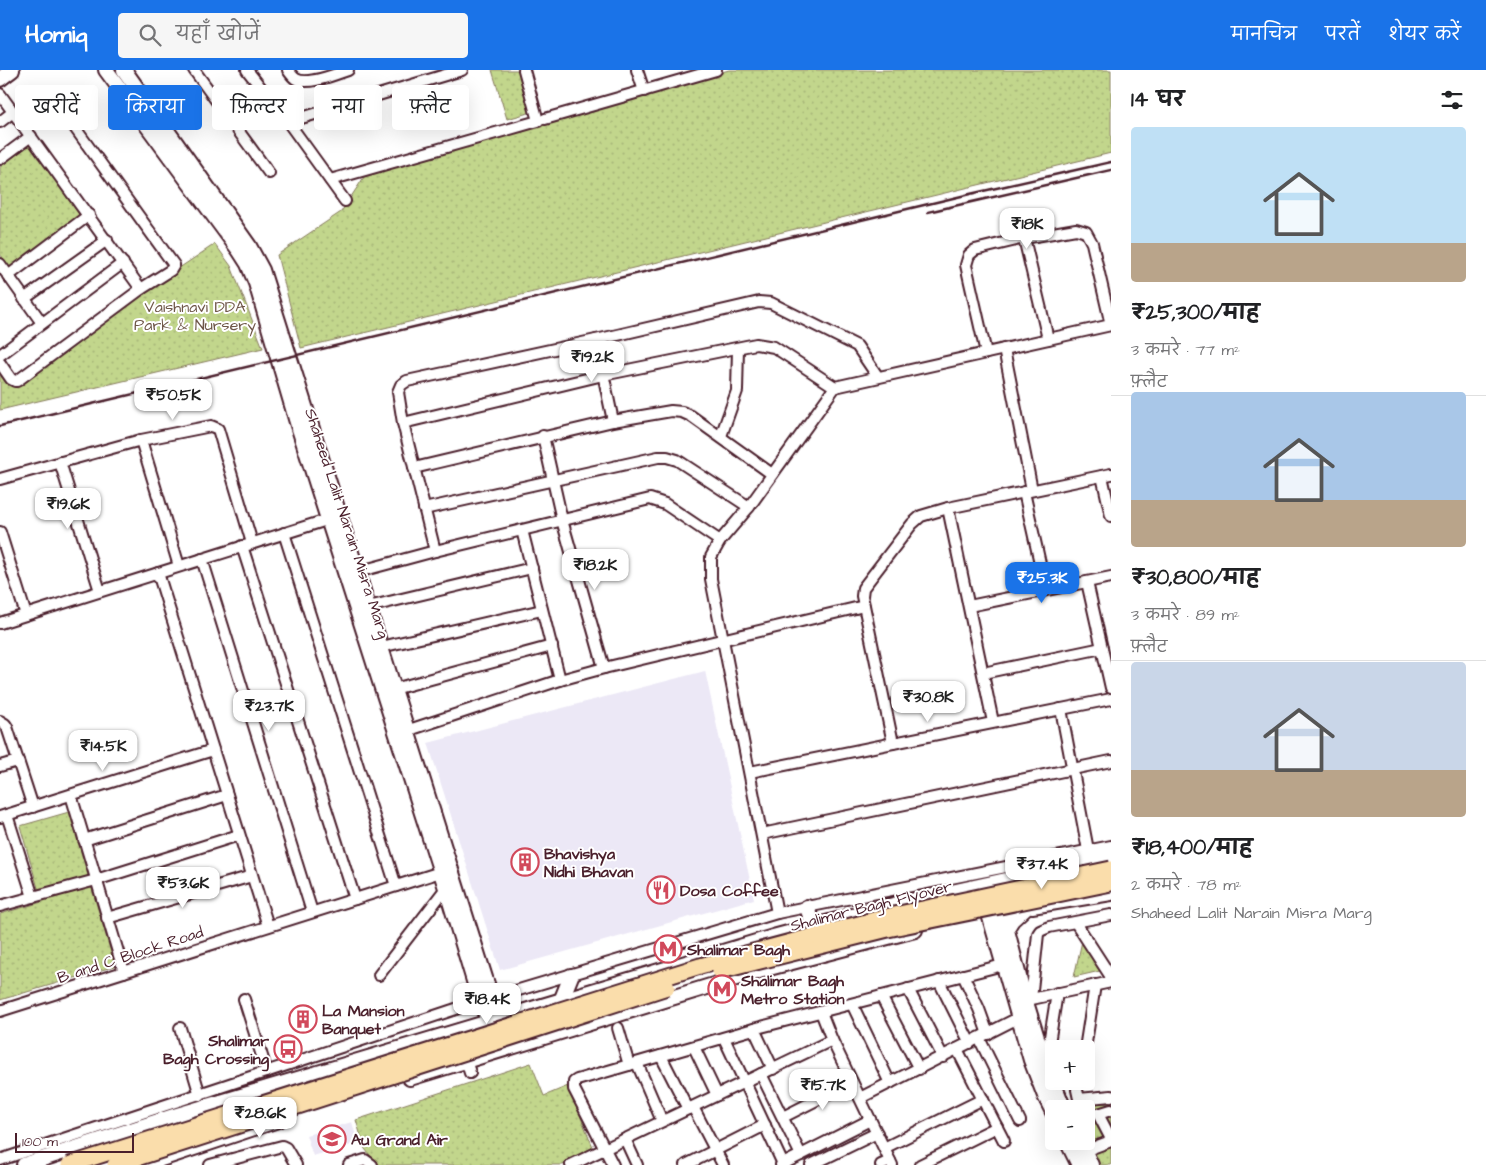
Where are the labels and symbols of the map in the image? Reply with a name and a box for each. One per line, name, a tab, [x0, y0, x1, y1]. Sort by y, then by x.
pin: ₹18K	[997, 208, 1057, 250]
park label: Vaishnavi DDA Park & Nursery	[134, 296, 256, 337]
pin: ₹19.2K	[551, 340, 633, 383]
pin: ₹50.5K	[132, 378, 214, 421]
street label: Shaheed Lalit Narain Misra Marg	[298, 405, 395, 641]
pin: ₹19.6K	[27, 488, 109, 530]
pin: ₹18.2K	[554, 548, 636, 591]
pin: ₹25.3K	[1001, 562, 1083, 604]
pin: ₹30.8K	[887, 680, 969, 723]
pin: ₹23.7K	[228, 690, 310, 732]
pin: ₹14.5K	[62, 730, 144, 772]
place label: Bhavishya Nidhi Bhavan	[544, 843, 633, 883]
building icon: Bhavishya Nidhi Bhavan	[510, 847, 540, 877]
pin: ₹37.4K	[1001, 848, 1083, 890]
pin: ₹53.6K	[142, 866, 224, 909]
restaurant icon: Dosa Coffee	[646, 875, 676, 905]
street label: Shalimar Bagh Flyover	[788, 875, 955, 938]
place label: Dosa Coffee	[680, 880, 779, 902]
street label: B and C Block Road	[55, 921, 206, 989]
metro station icon: Shalimar Bagh	[653, 934, 683, 964]
place label: Shalimar Bagh	[686, 939, 791, 963]
place label: Shalimar Bagh Metro Station	[740, 970, 845, 1010]
metro station icon: Shalimar Bagh Metro Station	[707, 974, 737, 1004]
pin: ₹18.4K	[446, 982, 528, 1025]
place label: La Mansion Banquet	[322, 1000, 404, 1040]
building icon: La Mansion Banquet	[288, 1004, 318, 1034]
place label: Shalimar Bagh Crossing	[163, 1030, 270, 1072]
bus stop icon: Shalimar Bagh Crossing	[273, 1034, 303, 1064]
pin: ₹15.7K	[782, 1068, 864, 1111]
pin: ₹28.6K	[219, 1096, 301, 1139]
school or university icon: Au Grand Air	[317, 1124, 347, 1154]
place label: Au Grand Air	[351, 1129, 448, 1151]
scale bar	[15, 1130, 134, 1153]

